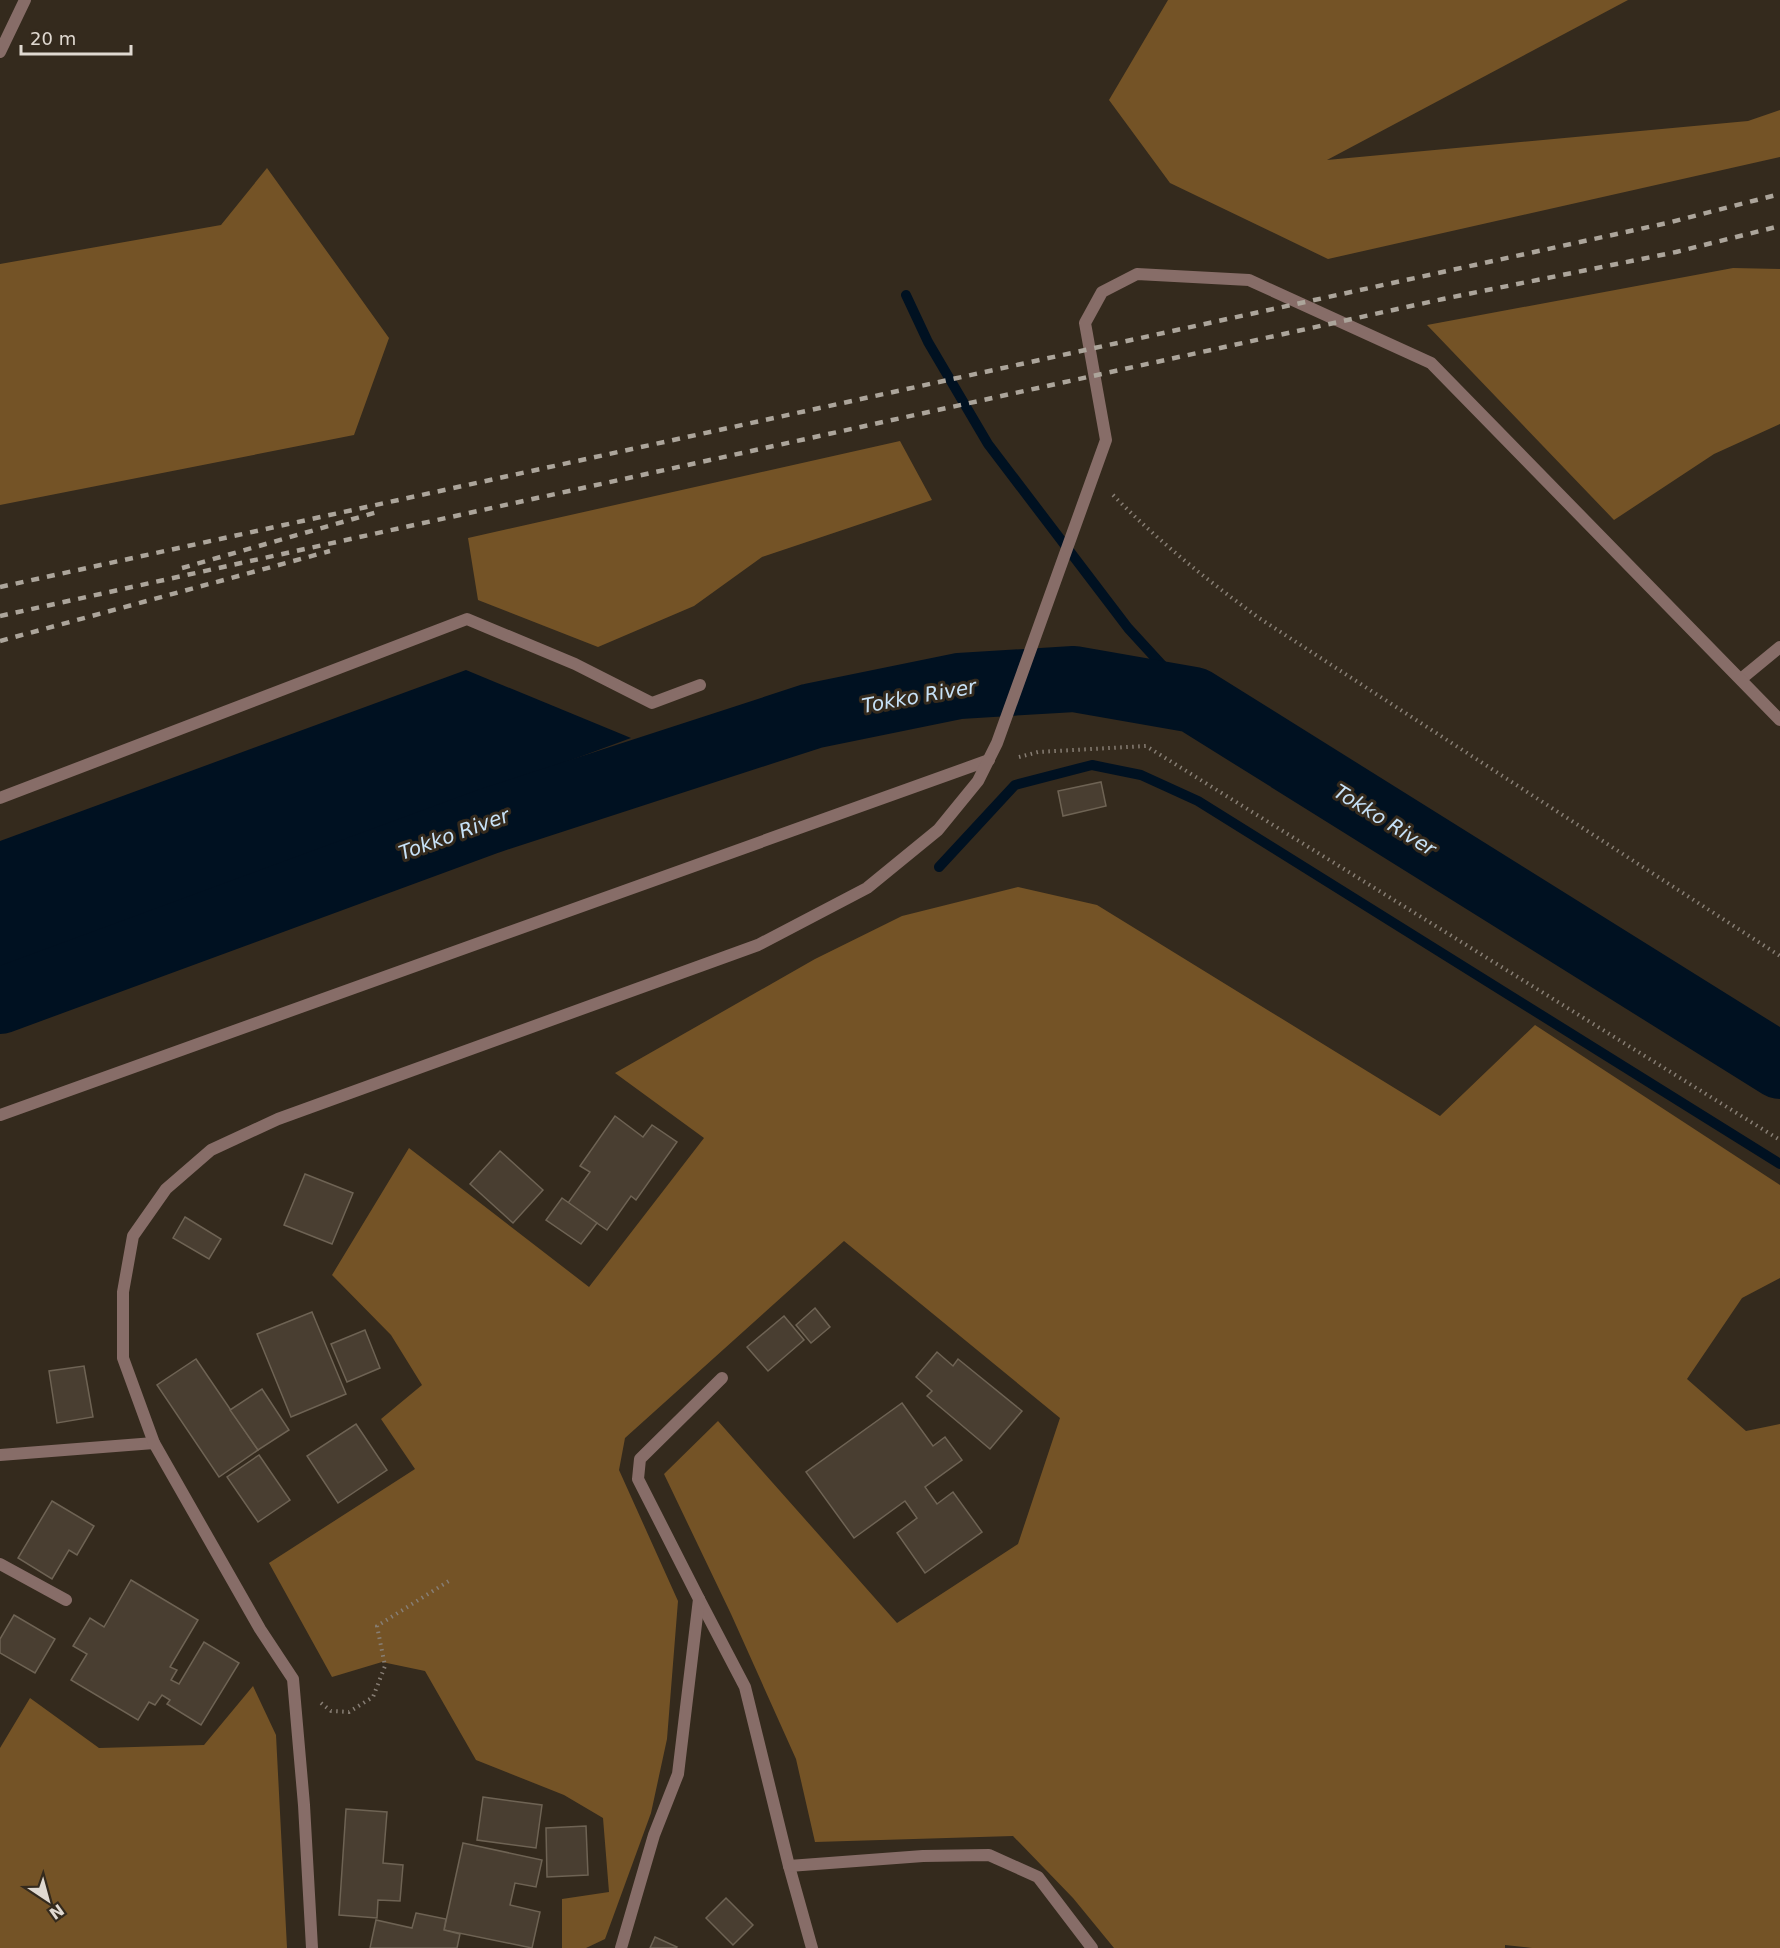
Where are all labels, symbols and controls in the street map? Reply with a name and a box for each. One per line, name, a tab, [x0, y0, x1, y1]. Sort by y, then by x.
scale bar	[21, 18, 130, 56]
text: 20 m	[30, 28, 76, 49]
water label: Tokko River	[860, 674, 980, 718]
water label: Tokko River	[1330, 779, 1442, 862]
water label: Tokko River	[396, 802, 514, 865]
north arrow	[18, 1870, 78, 1930]
text: N	[46, 1900, 68, 1923]

